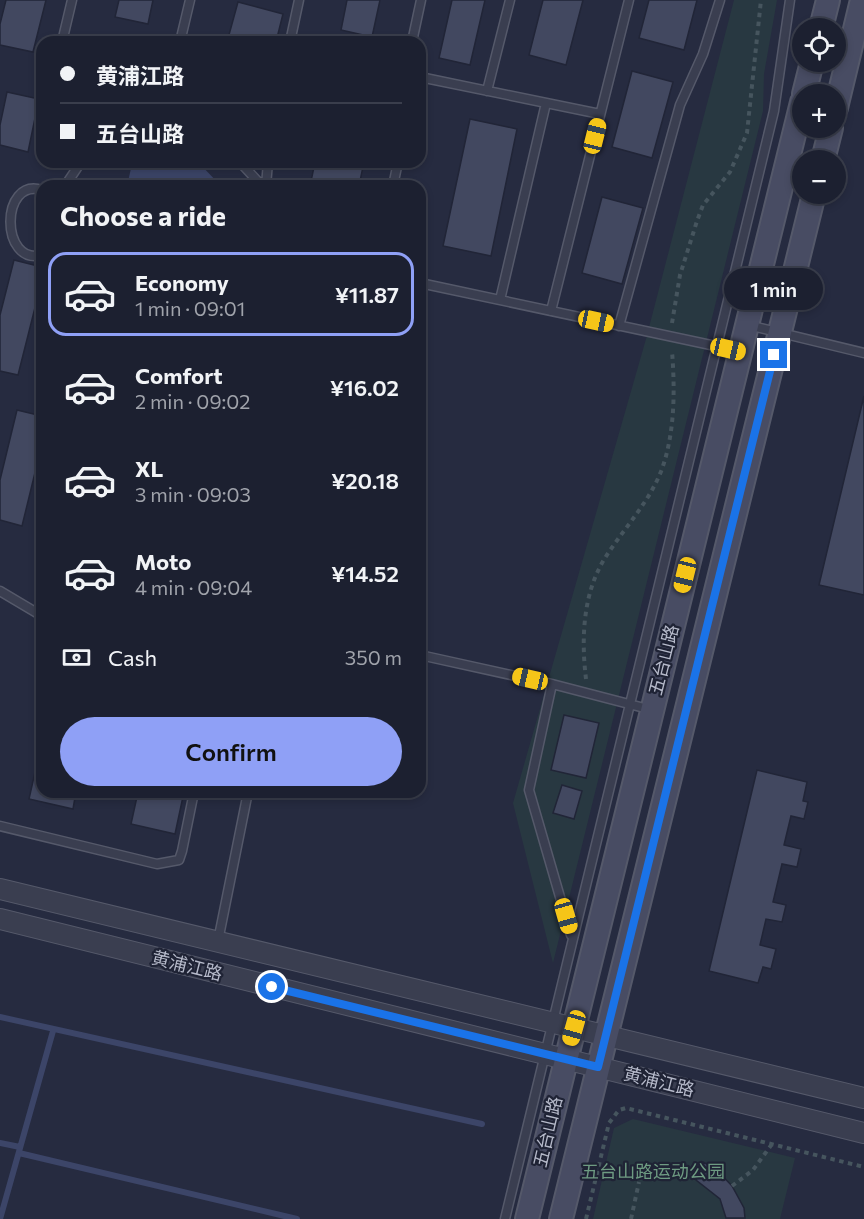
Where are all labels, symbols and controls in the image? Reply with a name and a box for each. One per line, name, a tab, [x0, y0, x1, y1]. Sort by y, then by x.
map controls	[792, 18, 846, 204]
button: locate	[792, 18, 846, 72]
text: 黄浦江路	[96, 62, 184, 89]
button: +	[792, 84, 846, 138]
car	[582, 116, 608, 156]
text: 五台山路	[96, 120, 184, 147]
button: −	[792, 150, 846, 204]
text: Choose a ride	[60, 199, 226, 232]
icon: car	[63, 267, 117, 321]
callout: 1 min	[724, 268, 824, 310]
text: Economy	[135, 269, 229, 296]
text: 1 min	[750, 277, 797, 301]
text: ¥11.87	[335, 281, 399, 308]
text: 1 min · 09:01	[135, 296, 245, 320]
car	[577, 308, 615, 334]
car	[708, 336, 748, 362]
route end	[760, 341, 787, 368]
icon: car	[63, 360, 117, 414]
text: Comfort	[135, 362, 223, 389]
text: ¥16.02	[330, 374, 399, 401]
text: 2 min · 09:02	[135, 389, 250, 413]
icon: car	[63, 453, 117, 507]
text: XL	[135, 455, 163, 482]
text: ¥20.18	[331, 467, 399, 494]
text: 3 min · 09:03	[135, 482, 251, 506]
icon: car	[63, 546, 117, 600]
text: Moto	[135, 548, 191, 575]
car	[672, 555, 698, 595]
text: ¥14.52	[331, 560, 399, 587]
text: 4 min · 09:04	[135, 575, 252, 599]
street label: 五台山路	[644, 622, 682, 697]
icon: cash	[60, 641, 93, 674]
text: Cash	[108, 644, 157, 671]
text: 350 m	[345, 645, 402, 669]
car	[510, 666, 550, 692]
button: Confirm	[60, 717, 402, 786]
car	[552, 896, 580, 936]
street label: 黄浦江路	[150, 946, 225, 984]
route start	[258, 973, 285, 1000]
car	[560, 1008, 588, 1048]
street label: 黄浦江路	[622, 1062, 697, 1100]
street label: 五台山路	[528, 1094, 566, 1169]
park label: 五台山路运动公园	[581, 1160, 725, 1182]

